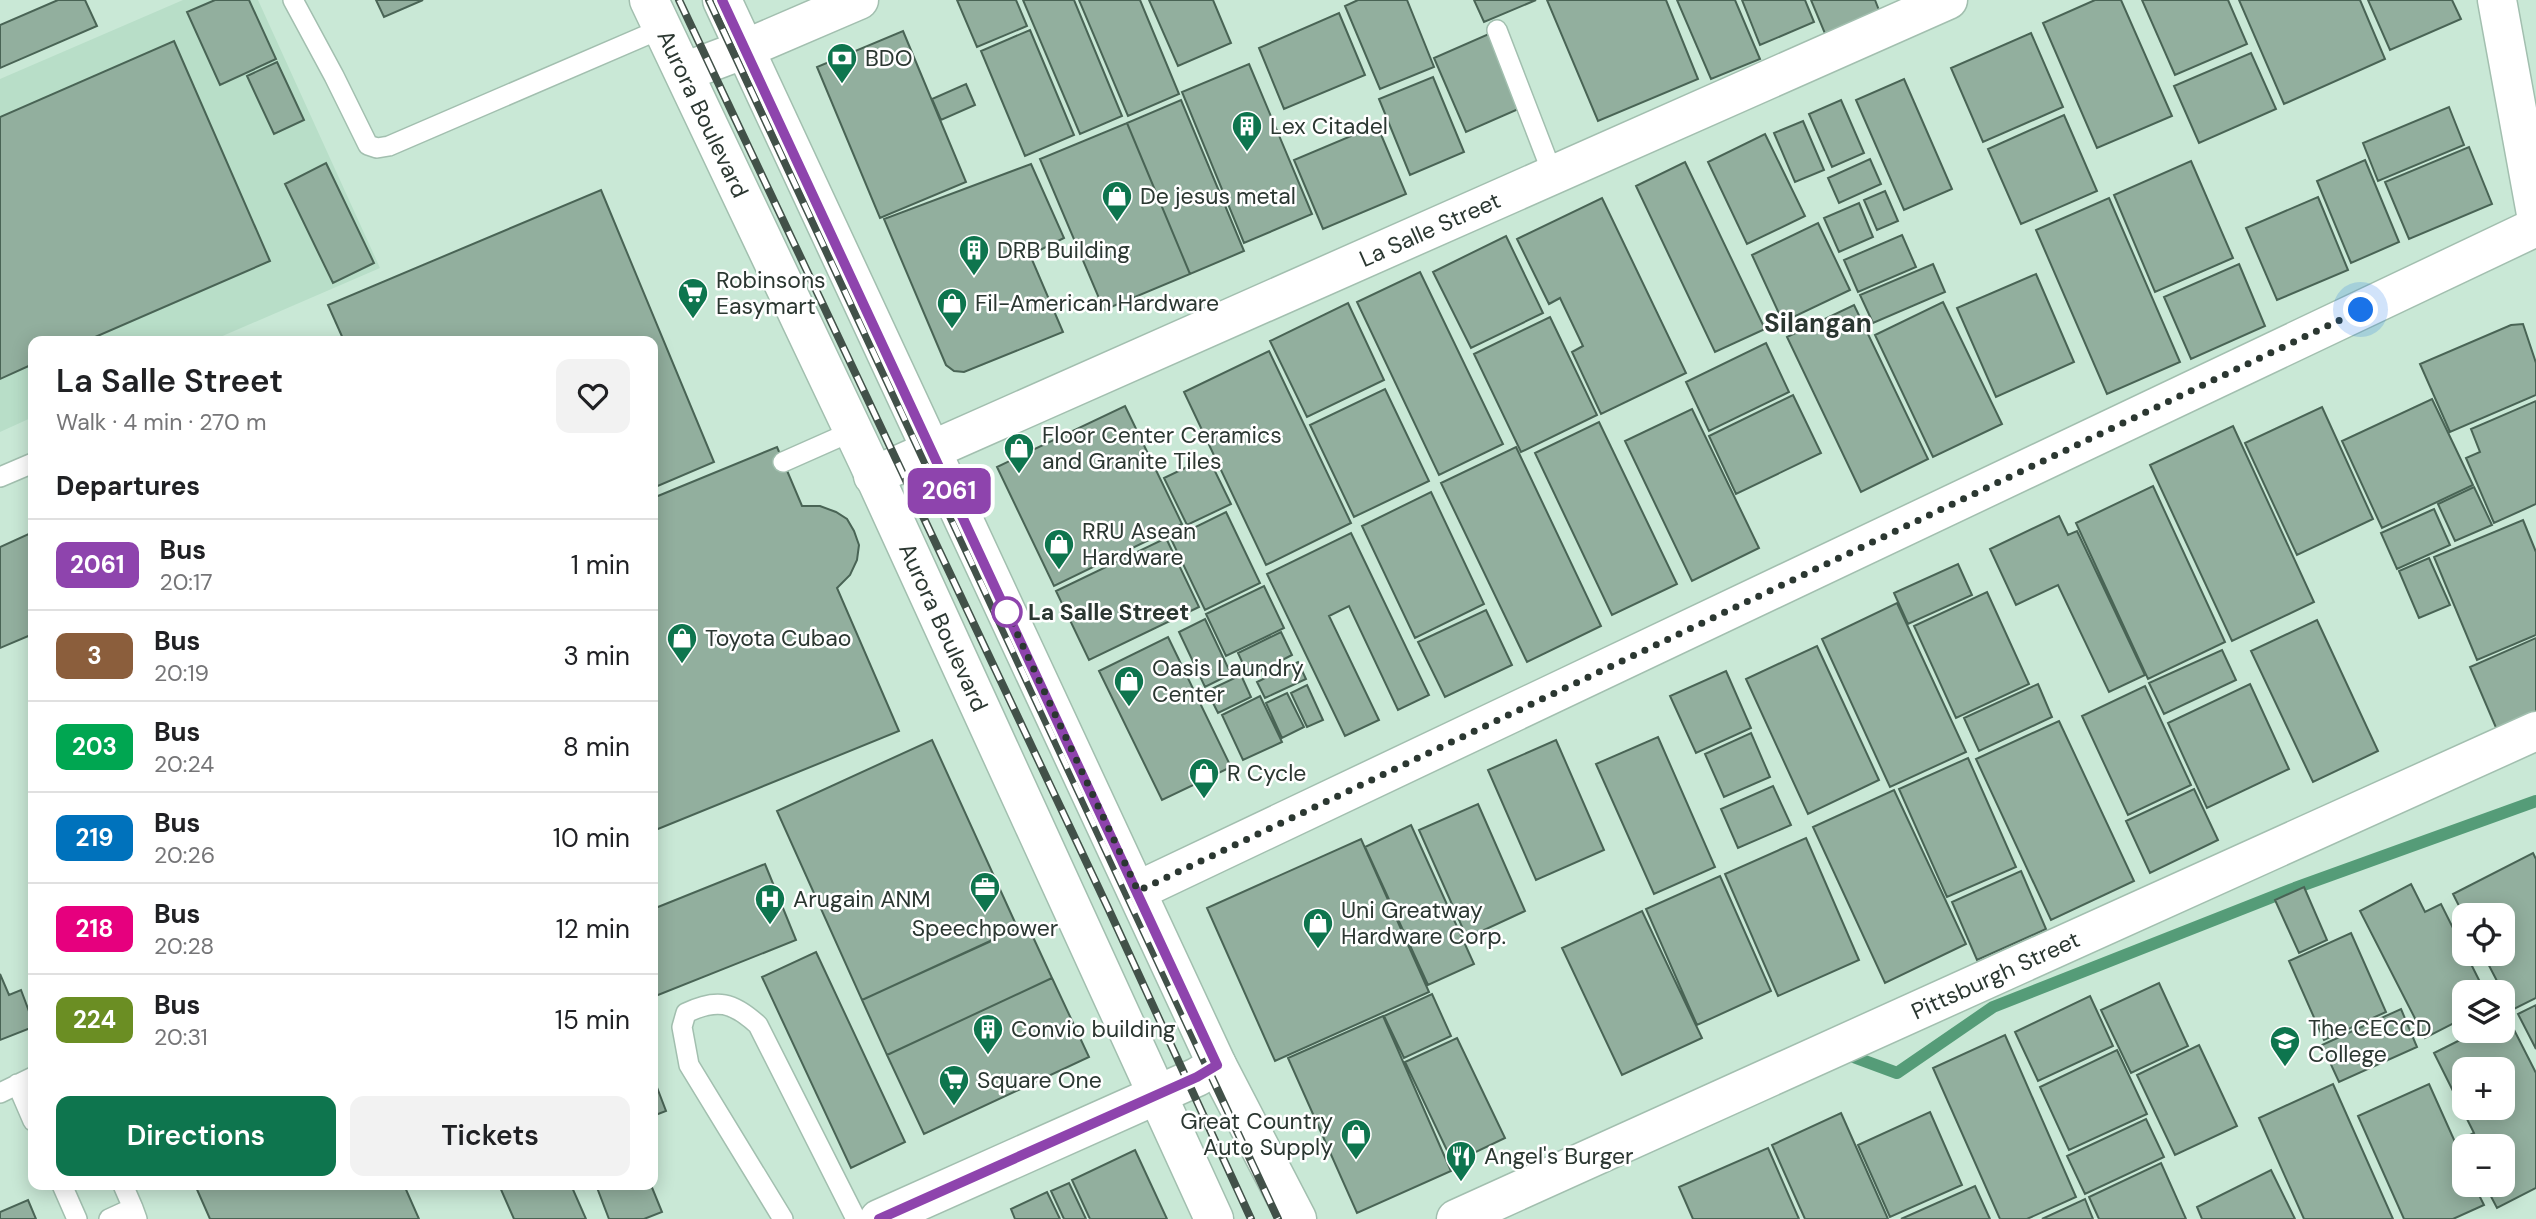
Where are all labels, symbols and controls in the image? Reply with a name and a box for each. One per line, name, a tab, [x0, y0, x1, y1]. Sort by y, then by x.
street label: Aurora Boulevard	[650, 25, 756, 203]
bank icon: BDO	[825, 41, 859, 85]
place label: BDO	[865, 43, 913, 73]
building icon: Lex Citadel	[1230, 109, 1264, 153]
place label: Lex Citadel	[1270, 111, 1388, 141]
shop icon: De jesus metal	[1100, 179, 1134, 223]
place label: De jesus metal	[1140, 181, 1296, 211]
street label: La Salle Street	[1355, 185, 1505, 274]
building icon: DRB Building	[957, 233, 991, 277]
place label: DRB Building	[997, 235, 1130, 265]
place label: Robinsons Easymart	[716, 265, 826, 321]
supermarket icon: Robinsons Easymart	[676, 276, 710, 320]
shop icon: Fil-American Hardware	[935, 286, 969, 330]
place label: Fil-American Hardware	[975, 288, 1219, 318]
your location	[2343, 292, 2378, 327]
district label: Silangan	[1764, 306, 1872, 340]
text: La Salle Street	[56, 359, 283, 402]
button: heart	[556, 359, 630, 433]
text: Walk · 4 min · 270 m	[56, 407, 266, 437]
place label: Floor Center Ceramics and Granite Tiles	[1042, 420, 1282, 476]
shop icon: Floor Center Ceramics and Granite Tiles	[1002, 431, 1036, 475]
line badge: 2061	[900, 468, 998, 514]
text: Departures	[56, 469, 200, 503]
text: 2061	[922, 475, 976, 506]
place label: RRU Asean Hardware	[1082, 516, 1196, 572]
shop icon: RRU Asean Hardware	[1042, 527, 1076, 571]
text: Bus	[160, 533, 206, 567]
street label: Aurora Boulevard	[892, 538, 995, 716]
text: 1 min	[571, 548, 630, 582]
text: 2061	[70, 549, 125, 580]
text: 20:17	[160, 567, 212, 597]
marker: La Salle Street	[992, 597, 1022, 627]
place label: La Salle Street	[1028, 597, 1189, 627]
shop icon: Toyota Cubao	[665, 621, 699, 665]
place label: Toyota Cubao	[705, 623, 851, 653]
text: Bus	[154, 624, 200, 658]
text: 3 min	[563, 639, 630, 673]
text: 3	[87, 640, 102, 671]
place label: Oasis Laundry Center	[1152, 653, 1304, 709]
text: 20:19	[154, 658, 209, 688]
shop icon: Oasis Laundry Center	[1112, 664, 1146, 708]
text: Bus	[154, 715, 200, 749]
text: 8 min	[563, 730, 630, 764]
text: 203	[72, 731, 117, 762]
text: 20:24	[154, 749, 214, 779]
shop icon: R Cycle	[1187, 756, 1221, 800]
place label: R Cycle	[1227, 758, 1306, 788]
text: Bus	[154, 806, 200, 840]
text: 10 min	[553, 821, 630, 855]
text: 219	[76, 822, 113, 853]
text: 20:26	[154, 840, 215, 870]
office icon: Speechpower	[968, 870, 1002, 914]
hospital icon: Arugain ANM	[753, 882, 787, 926]
place label: Arugain ANM	[793, 884, 931, 914]
place label: Uni Greatway Hardware Corp.	[1341, 895, 1506, 951]
text: Bus	[154, 897, 200, 931]
map controls	[2452, 903, 2515, 1197]
button: locate	[2452, 903, 2515, 966]
shop icon: Uni Greatway Hardware Corp.	[1301, 906, 1335, 950]
text: 12 min	[556, 912, 630, 946]
text: 218	[76, 913, 113, 944]
place label: Speechpower	[912, 913, 1058, 943]
street label: Pittsburgh Street	[1906, 924, 2084, 1026]
text: 20:28	[154, 931, 214, 961]
button: layers	[2452, 980, 2515, 1043]
text: Bus	[154, 988, 200, 1022]
text: 15 min	[555, 1003, 630, 1037]
text: 224	[73, 1004, 116, 1035]
building icon: Convio building	[971, 1012, 1005, 1056]
place label: The CECCD College	[2308, 1013, 2432, 1069]
place label: Convio building	[1011, 1014, 1176, 1044]
text: 20:31	[154, 1022, 208, 1052]
school or university icon: The CECCD College	[2268, 1024, 2302, 1068]
button: +	[2452, 1057, 2515, 1120]
supermarket icon: Square One	[937, 1063, 971, 1107]
place label: Square One	[977, 1065, 1102, 1095]
button: Directions	[56, 1096, 336, 1176]
button: Tickets	[350, 1096, 630, 1176]
place label: Great Country Auto Supply	[1180, 1106, 1333, 1162]
shop icon: Great Country Auto Supply	[1339, 1117, 1373, 1161]
button: −	[2452, 1134, 2515, 1197]
restaurant icon: Angel's Burger	[1444, 1139, 1478, 1183]
place label: Angel's Burger	[1484, 1141, 1634, 1171]

